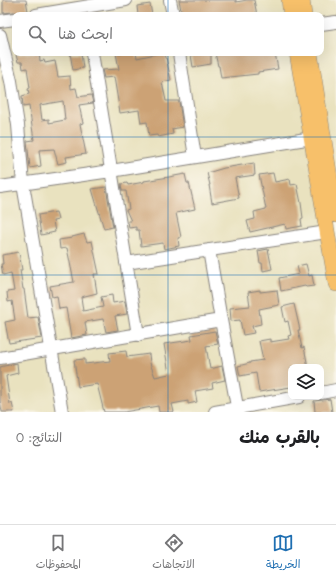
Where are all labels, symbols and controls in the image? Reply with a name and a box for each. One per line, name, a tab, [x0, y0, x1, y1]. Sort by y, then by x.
search box	[12, 12, 324, 56]
icon: search	[26, 23, 48, 45]
text: ابحث هنا	[58, 23, 113, 43]
map controls	[288, 364, 324, 400]
button: layers	[288, 364, 324, 400]
text: بالقرب منك	[239, 425, 320, 447]
text: النتائج: 0	[16, 428, 62, 445]
tab: المحفوظات	[36, 532, 81, 574]
tab: الاتجاهات	[152, 532, 195, 574]
tab: الخريطة	[266, 532, 300, 574]

